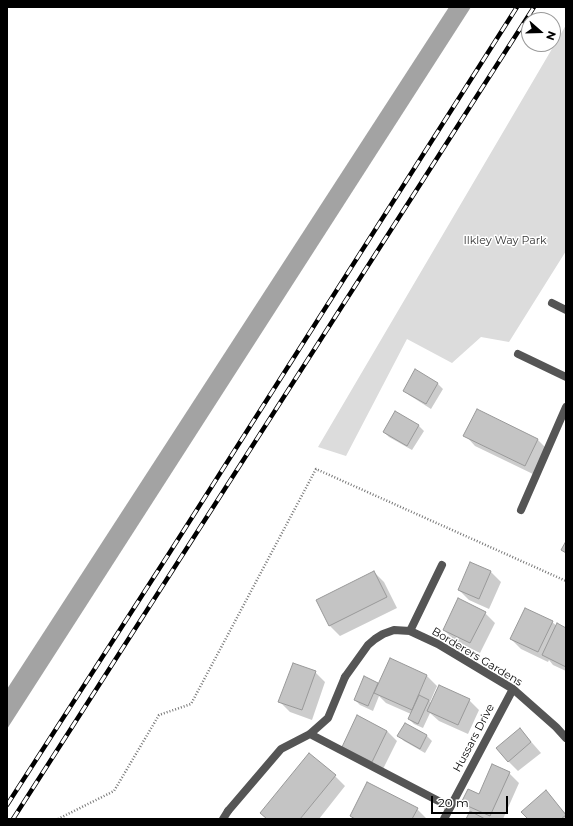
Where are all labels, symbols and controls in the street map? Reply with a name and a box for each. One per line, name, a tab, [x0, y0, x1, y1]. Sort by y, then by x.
north arrow	[521, 12, 561, 52]
text: N	[543, 29, 559, 42]
park label: Ilkley Way Park	[463, 234, 547, 248]
street label: Borderers Gardens	[429, 625, 525, 689]
street label: Hussars Drive	[451, 702, 497, 774]
scale bar	[433, 788, 510, 814]
text: 20 m	[438, 795, 469, 810]

